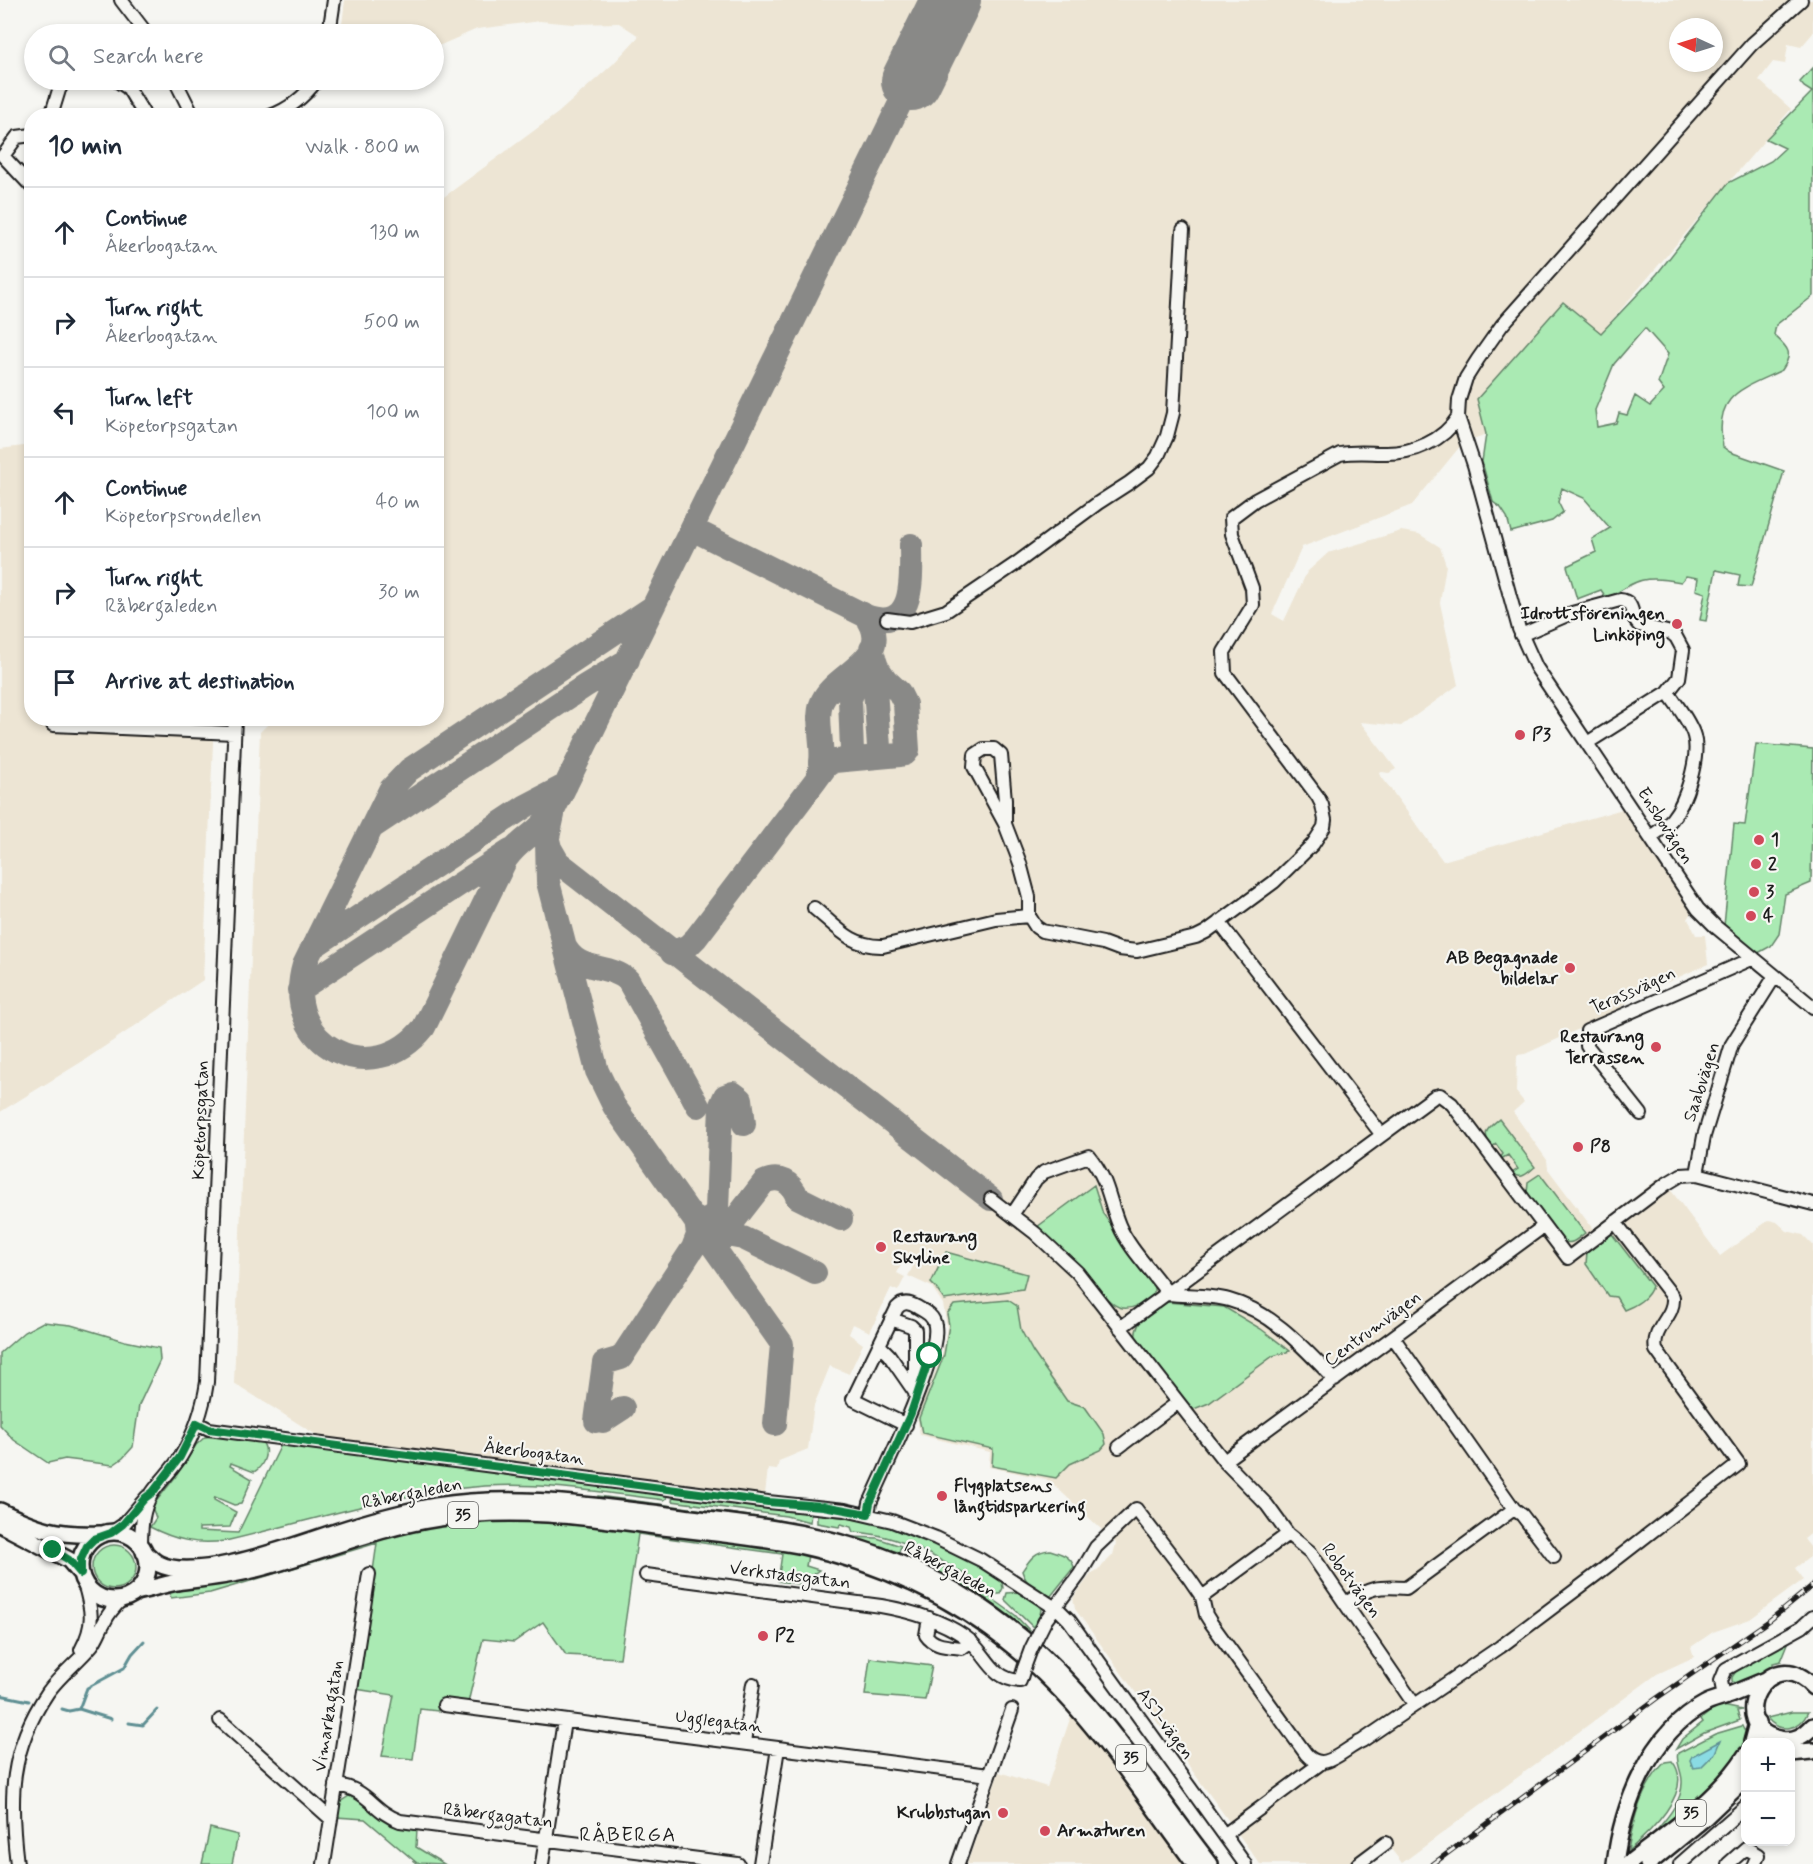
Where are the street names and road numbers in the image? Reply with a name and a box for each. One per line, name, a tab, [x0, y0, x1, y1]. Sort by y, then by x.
street label: Ensbovägen	[1631, 783, 1699, 869]
street label: Terassvägen	[1586, 961, 1680, 1021]
street label: Saabvägen	[1678, 1039, 1726, 1125]
street label: Köpetorpsgatan	[187, 1060, 216, 1180]
street label: Centrumvägen	[1320, 1286, 1426, 1372]
street label: Åkerbogatan	[482, 1435, 586, 1471]
street label: Råbergaleden	[360, 1473, 465, 1517]
road number: 35	[448, 1502, 478, 1528]
street label: Råbergaleden	[899, 1536, 1000, 1606]
street label: Robotvägen	[1316, 1539, 1386, 1623]
street label: Verkstadsgatan	[728, 1557, 852, 1596]
street label: Vimarkagatan	[308, 1658, 352, 1774]
street label: ASJ-vägen	[1131, 1683, 1199, 1765]
street label: Ugglegatan	[674, 1705, 764, 1741]
road number: 35	[1116, 1745, 1146, 1771]
street label: Råbergagatan	[441, 1797, 554, 1837]
road number: 35	[1676, 1800, 1706, 1826]

